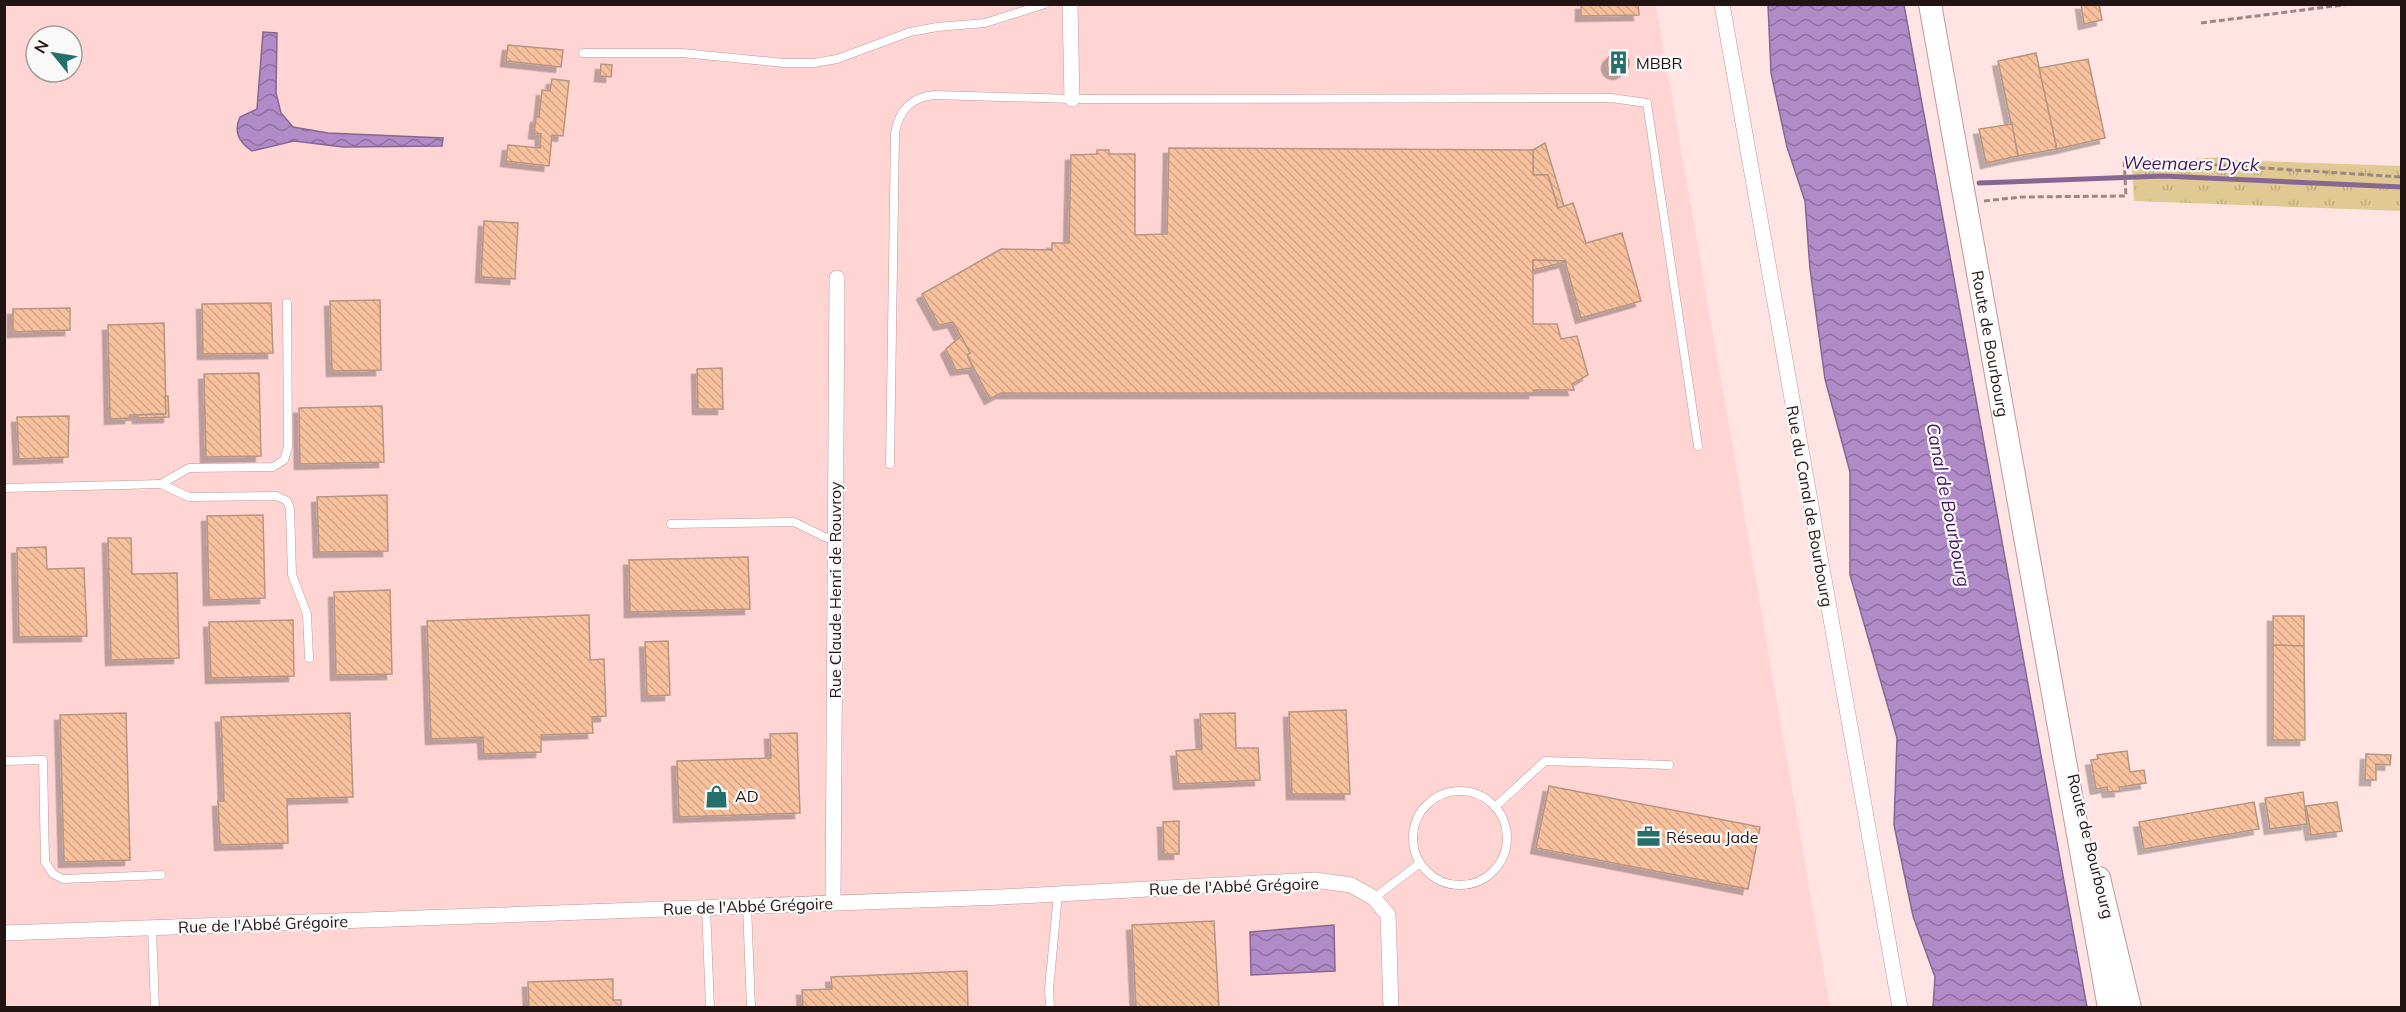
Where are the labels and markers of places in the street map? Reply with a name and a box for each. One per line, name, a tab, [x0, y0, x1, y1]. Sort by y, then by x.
building icon: MBBR	[1605, 50, 1631, 76]
place label: MBBR	[1636, 53, 1683, 73]
shop icon: AD	[704, 783, 730, 809]
place label: AD	[735, 786, 759, 806]
office icon: Réseau Jade	[1635, 824, 1661, 850]
place label: Réseau Jade	[1666, 827, 1758, 847]

